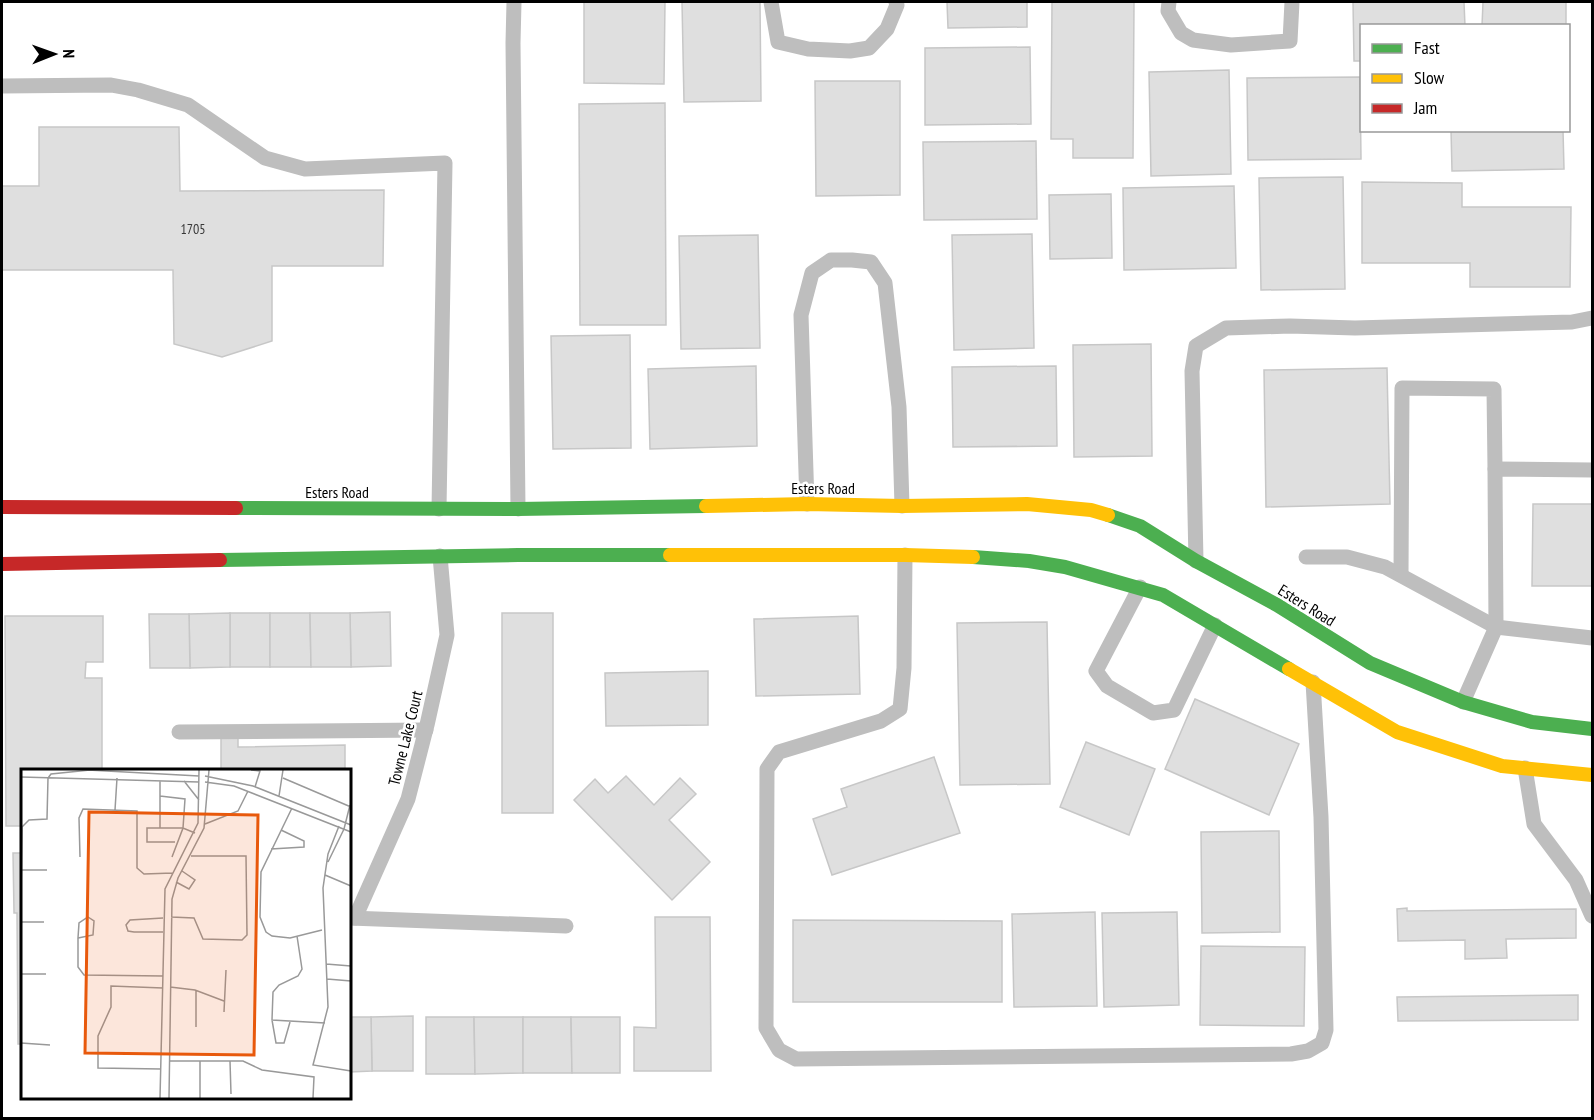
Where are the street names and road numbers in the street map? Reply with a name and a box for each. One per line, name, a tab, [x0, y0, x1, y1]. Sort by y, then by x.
street label: Esters Road	[791, 478, 855, 498]
street label: Esters Road	[305, 482, 369, 502]
street label: Esters Road	[1275, 580, 1339, 630]
street label: Towne Lake Court	[384, 688, 427, 788]

